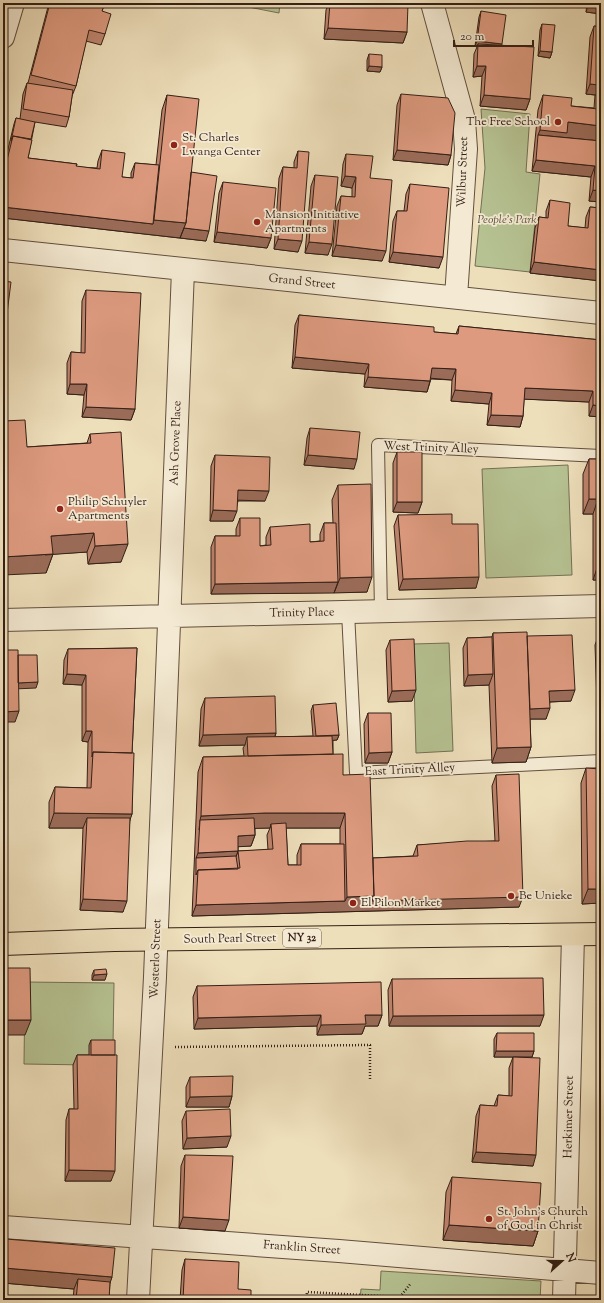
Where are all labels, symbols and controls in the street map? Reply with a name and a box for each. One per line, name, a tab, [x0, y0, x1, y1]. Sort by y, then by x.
scale bar	[454, 22, 533, 48]
text: 20 m	[460, 28, 485, 46]
place label: The Free School	[466, 113, 551, 131]
marker: The Free School	[553, 117, 563, 127]
place label: St. Charles Lwanga Center	[182, 129, 261, 161]
street label: Wilbur Street	[453, 136, 473, 208]
marker: St. Charles Lwanga Center	[169, 140, 179, 150]
place label: Mansion Initiative Apartments	[265, 206, 360, 238]
park label: People's Park	[477, 211, 537, 229]
marker: Mansion Initiative Apartments	[252, 217, 262, 227]
street label: Grand Street	[268, 270, 336, 294]
street label: Ash Grove Place	[166, 400, 186, 486]
street label: West Trinity Alley	[383, 437, 479, 459]
place label: Philip Schuyler Apartments	[68, 493, 147, 525]
marker: Philip Schuyler Apartments	[55, 504, 65, 514]
street label: Trinity Place	[269, 603, 335, 623]
street label: East Trinity Alley	[364, 759, 456, 781]
place label: Be Unieke	[519, 887, 573, 905]
marker: Be Unieke	[506, 891, 516, 901]
place label: El Pilon Market	[361, 894, 440, 912]
marker: El Pilon Market	[348, 898, 358, 908]
street label: Westerlo Street	[146, 919, 166, 999]
street label: South Pearl Street	[183, 929, 277, 949]
road number: NY 32	[283, 929, 321, 947]
street label: Herkimer Street	[559, 1075, 579, 1159]
place label: St. John's Church of God in Christ	[497, 1203, 588, 1235]
marker: St. John's Church of God in Christ	[484, 1214, 494, 1224]
street label: Franklin Street	[263, 1236, 341, 1260]
north arrow	[542, 1241, 582, 1281]
text: N	[561, 1250, 580, 1265]

